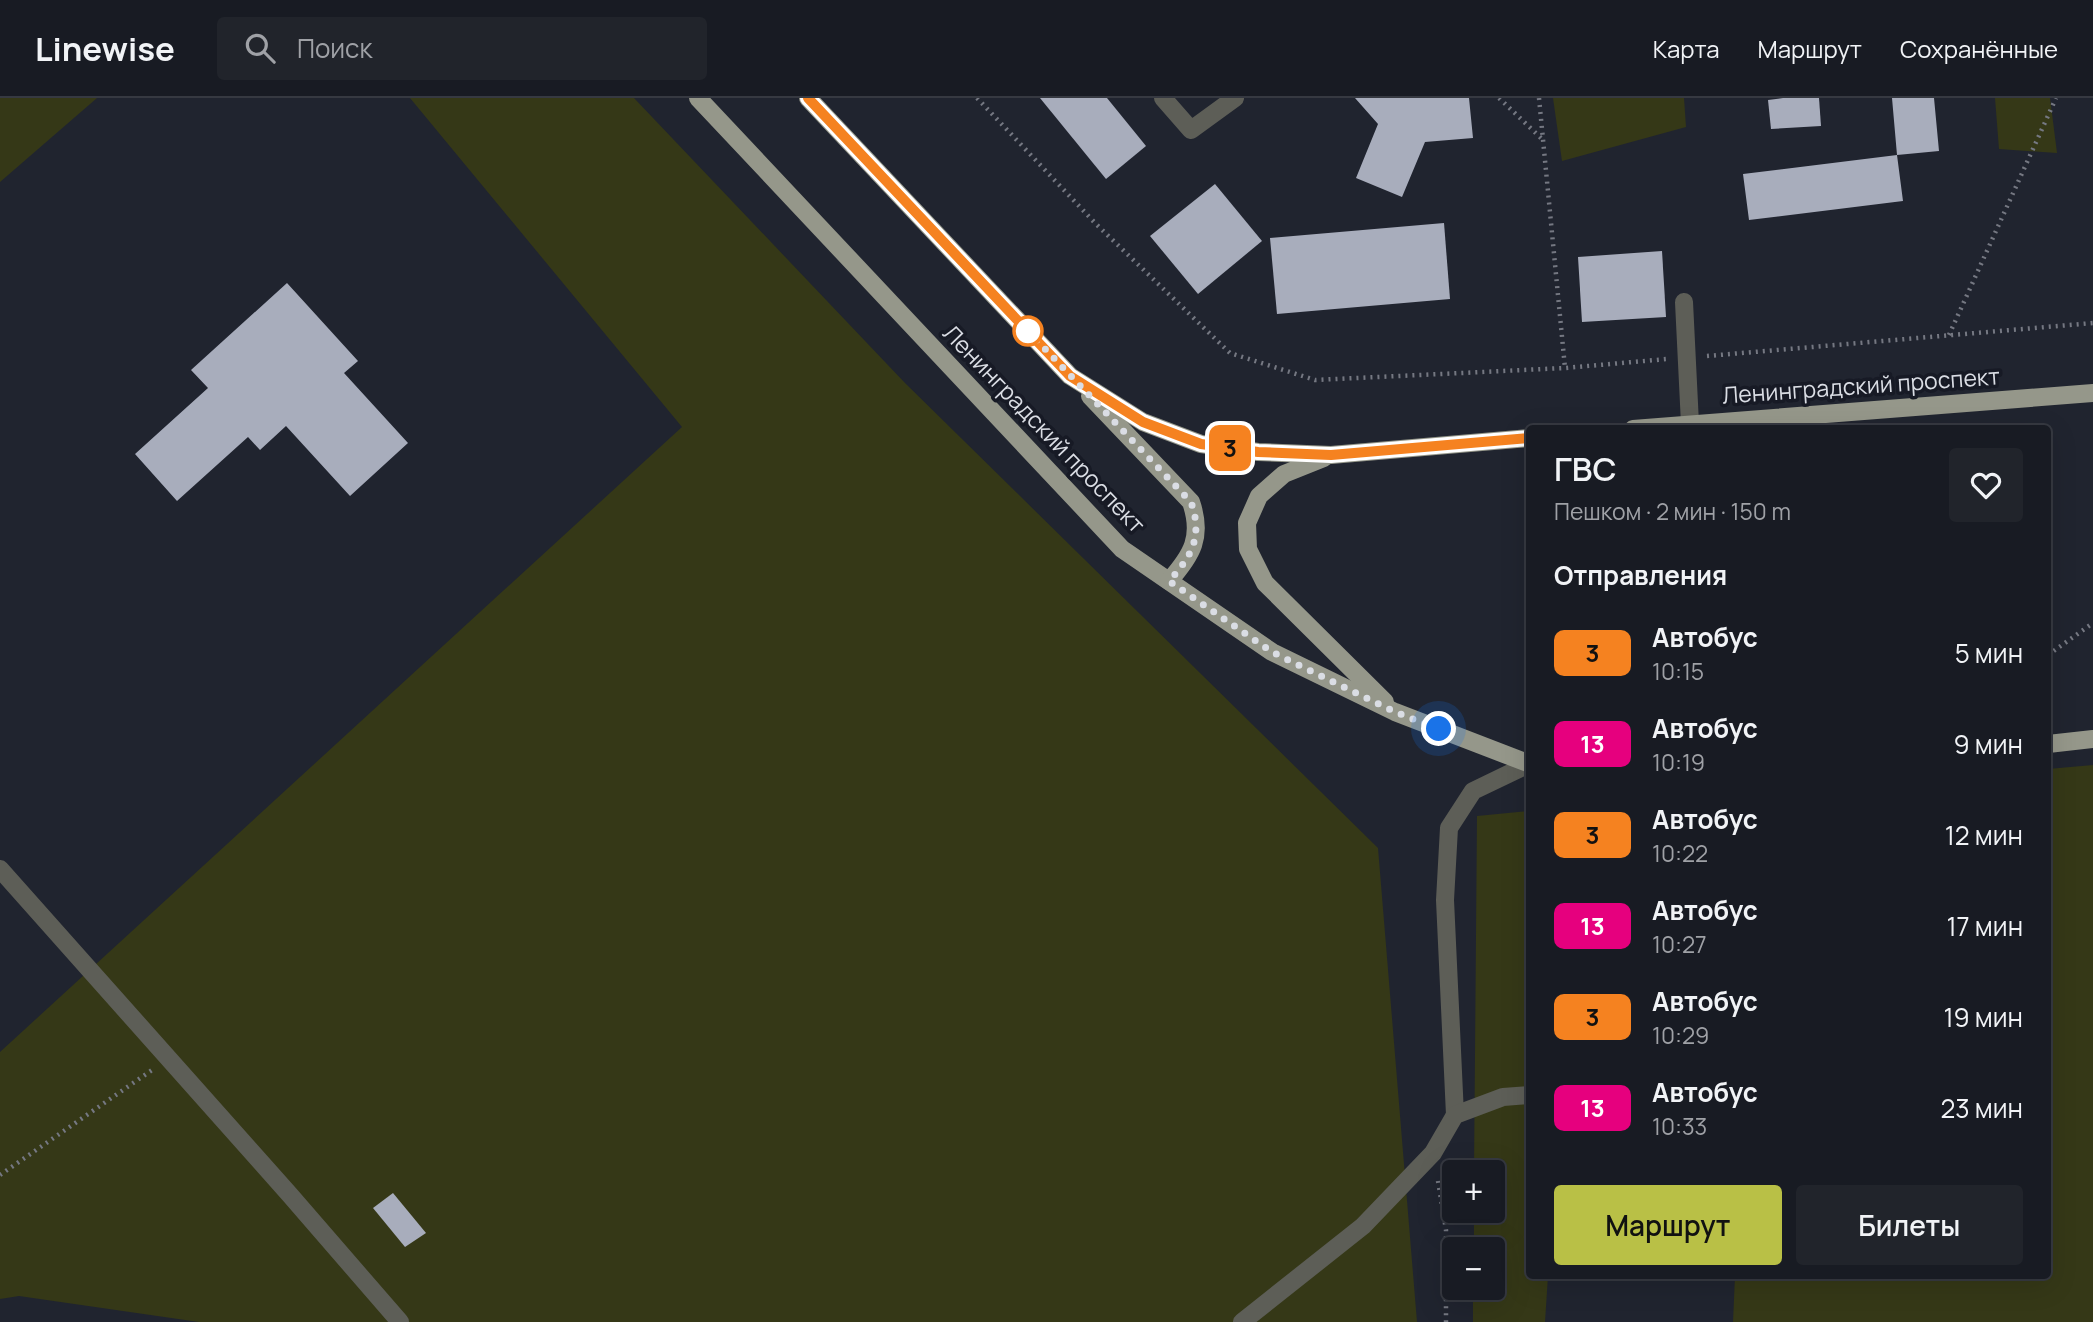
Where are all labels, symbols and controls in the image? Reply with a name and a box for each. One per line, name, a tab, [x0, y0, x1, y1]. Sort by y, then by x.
search box	[217, 17, 707, 80]
text: Linewise	[35, 26, 175, 71]
icon: search	[241, 29, 279, 67]
text: Поиск	[297, 30, 372, 66]
text: Карта	[1653, 32, 1720, 65]
text: Маршрут	[1758, 32, 1862, 65]
text: Сохранённые	[1900, 32, 2058, 65]
unlabelled marker	[1013, 316, 1043, 346]
street label: Ленинградский проспект	[937, 317, 1153, 540]
street label: Ленинградский проспект	[1721, 359, 2001, 411]
line badge: 3	[1207, 425, 1253, 471]
text: 3	[1223, 431, 1237, 464]
text: ГВС	[1554, 446, 1617, 491]
button: heart	[1949, 448, 2023, 522]
text: Пешком · 2 мин · 150 m	[1554, 495, 1791, 527]
text: Отправления	[1554, 557, 1727, 593]
text: Автобус	[1652, 619, 1758, 655]
text: 5 мин	[1955, 635, 2023, 671]
text: 3	[1586, 636, 1599, 669]
text: 10:15	[1652, 655, 1704, 687]
text: Автобус	[1652, 710, 1758, 746]
your location	[1421, 711, 1456, 746]
text: 9 мин	[1954, 726, 2023, 762]
text: 13	[1580, 727, 1605, 760]
text: 10:19	[1652, 746, 1705, 778]
text: Автобус	[1652, 801, 1758, 837]
text: 12 мин	[1945, 817, 2023, 853]
text: 3	[1586, 818, 1599, 851]
text: 10:22	[1652, 837, 1708, 869]
text: Автобус	[1652, 892, 1758, 928]
text: 17 мин	[1946, 908, 2023, 944]
text: 13	[1580, 909, 1605, 942]
text: 10:27	[1652, 928, 1707, 960]
text: Автобус	[1652, 983, 1758, 1019]
text: 19 мин	[1943, 999, 2023, 1035]
text: 3	[1586, 1000, 1599, 1033]
text: 10:29	[1652, 1019, 1709, 1051]
text: Автобус	[1652, 1074, 1758, 1110]
text: 23 мин	[1940, 1090, 2023, 1126]
text: 13	[1580, 1091, 1605, 1124]
text: 10:33	[1652, 1110, 1707, 1142]
map controls	[1442, 1160, 1505, 1300]
button: +	[1442, 1160, 1505, 1223]
button: Маршрут	[1554, 1185, 1782, 1265]
button: Билеты	[1796, 1185, 2023, 1265]
button: −	[1442, 1237, 1505, 1300]

